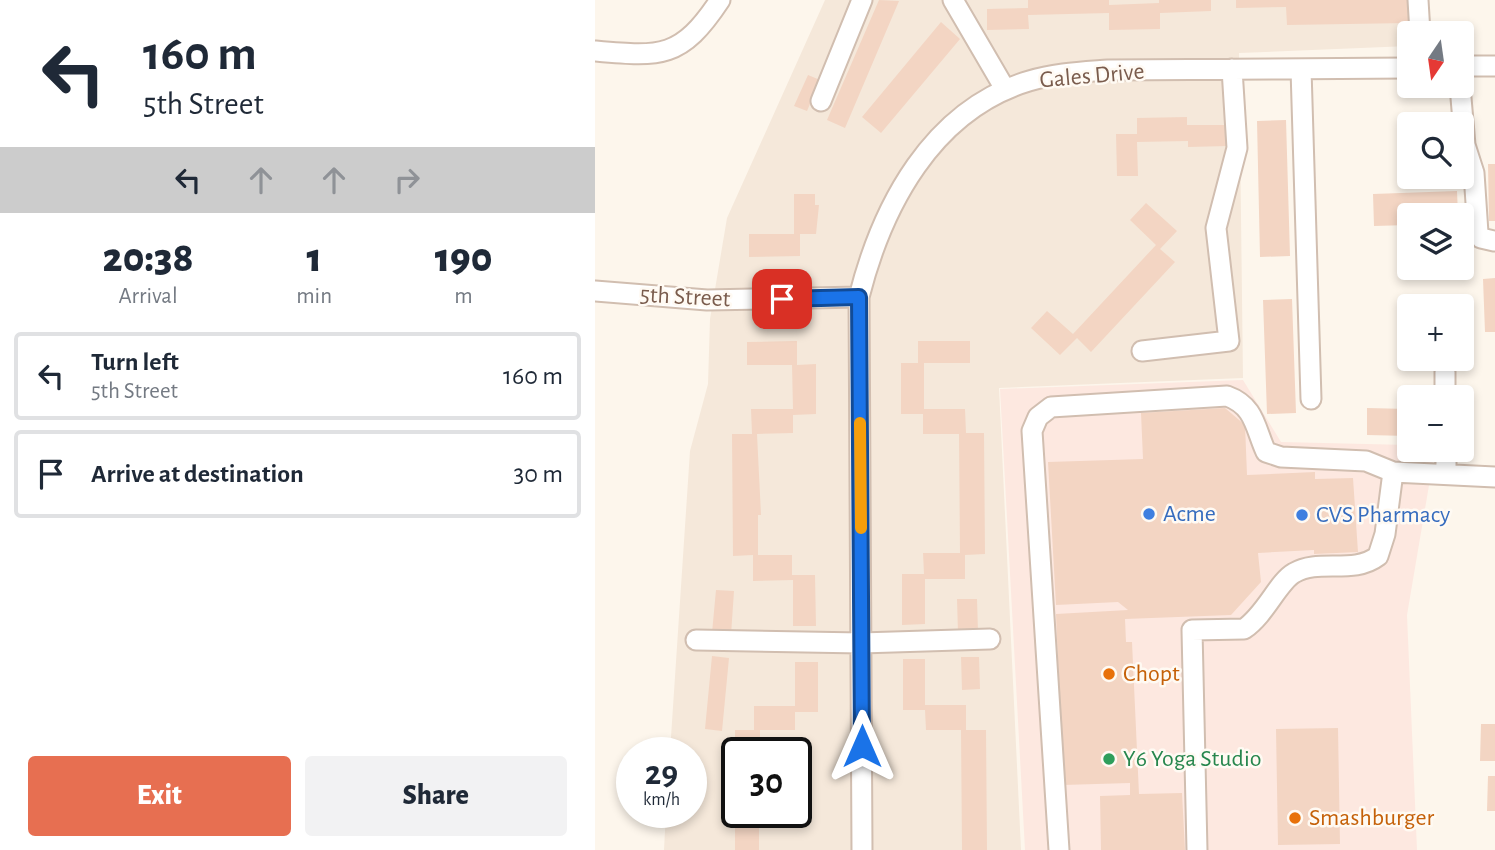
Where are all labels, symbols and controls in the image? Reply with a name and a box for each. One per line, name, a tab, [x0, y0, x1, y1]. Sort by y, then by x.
north arrow	[1397, 21, 1473, 98]
map controls	[1397, 21, 1474, 462]
icon: left	[28, 28, 119, 119]
text: 160 m	[143, 30, 257, 79]
street label: Gales Drive	[1039, 59, 1145, 93]
text: 5th Street	[143, 88, 264, 120]
button: search	[1397, 112, 1474, 189]
icon: left	[169, 161, 207, 199]
icon: ahead	[242, 161, 280, 199]
icon: ahead	[315, 161, 353, 199]
icon: right	[388, 161, 426, 199]
button: layers	[1397, 203, 1474, 280]
text: 20:38	[103, 237, 194, 279]
text: 1	[306, 237, 322, 279]
text: 190	[435, 237, 492, 279]
pin	[752, 269, 812, 329]
icon: arrive	[763, 280, 801, 318]
street label: 5th Street	[639, 283, 731, 311]
text: Arrival	[119, 285, 178, 308]
text: min	[296, 285, 332, 308]
text: m	[454, 285, 473, 308]
button: +	[1397, 294, 1474, 371]
text: Turn left	[91, 349, 179, 375]
icon: left	[32, 357, 70, 395]
text: 160 m	[503, 363, 563, 389]
text: 5th Street	[91, 380, 178, 403]
button: −	[1397, 385, 1474, 462]
icon: arrive	[32, 455, 70, 493]
text: Arrive at destination	[91, 461, 304, 487]
text: 30 m	[513, 461, 563, 487]
place label: Acme	[1163, 502, 1216, 526]
place label: CVS Pharmacy	[1316, 503, 1450, 527]
marker: Acme	[1141, 506, 1157, 522]
marker: CVS Pharmacy	[1294, 507, 1310, 523]
place label: Chopt	[1123, 662, 1180, 686]
marker: Chopt	[1101, 666, 1117, 682]
position arrow	[825, 709, 899, 783]
speed limit sign: 30	[721, 737, 812, 828]
place label: Y6 Yoga Studio	[1123, 747, 1261, 771]
marker: Y6 Yoga Studio	[1101, 751, 1117, 767]
button: Exit	[28, 756, 291, 836]
button: Share	[305, 756, 567, 836]
text: 29	[645, 756, 678, 791]
text: km/h	[643, 791, 680, 809]
place label: Smashburger	[1309, 806, 1435, 830]
marker: Smashburger	[1287, 810, 1303, 826]

